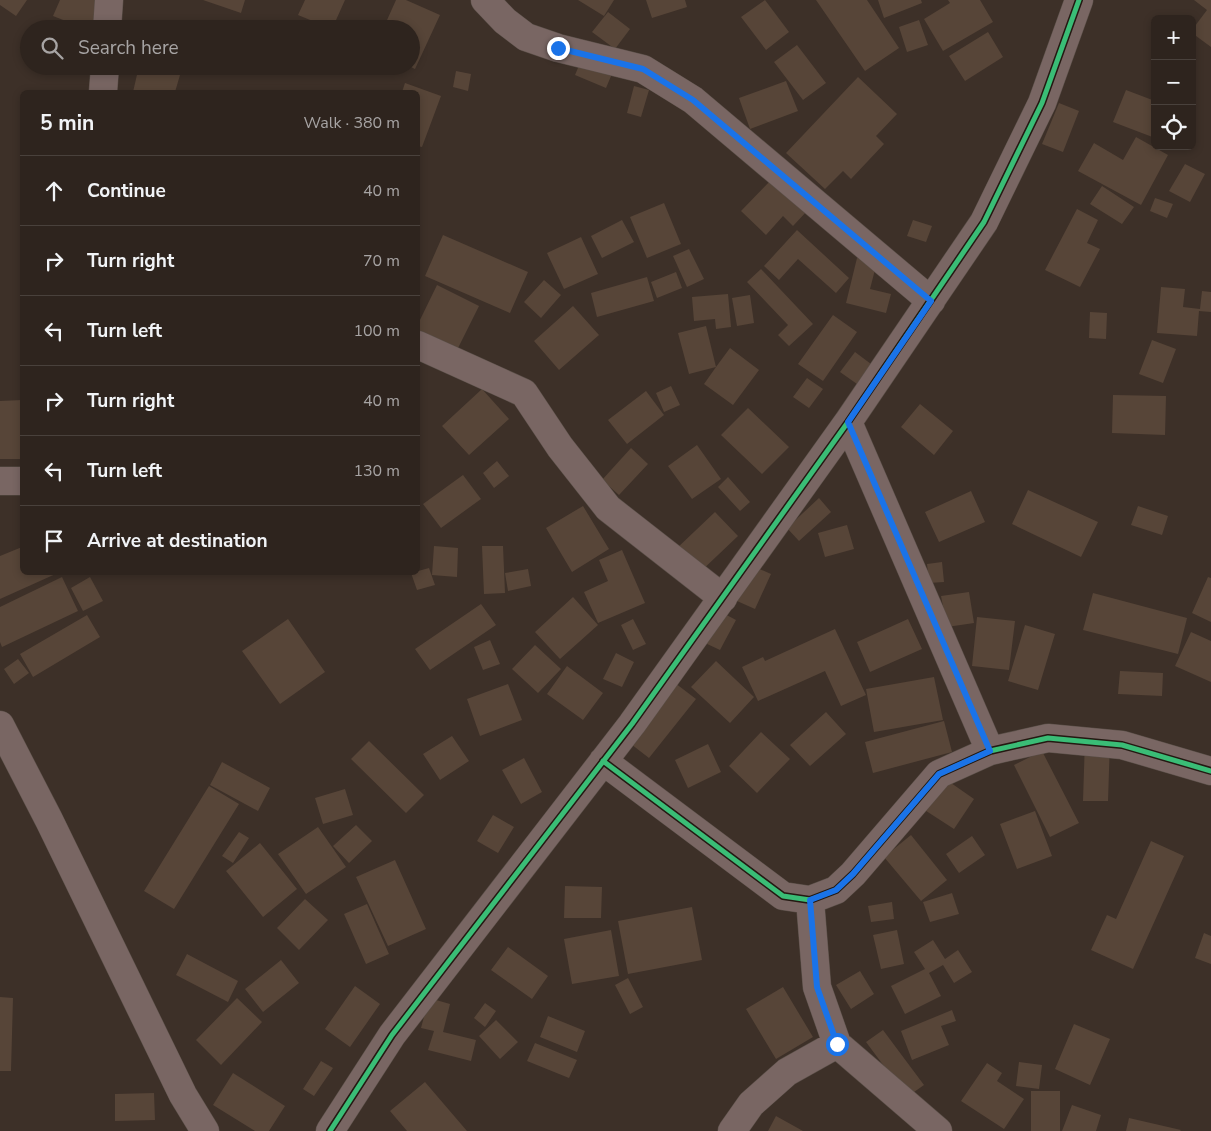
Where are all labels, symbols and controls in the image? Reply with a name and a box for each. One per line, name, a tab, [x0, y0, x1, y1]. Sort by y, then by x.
map controls	[1151, 15, 1196, 150]
button: +	[1151, 15, 1196, 60]
search box	[20, 20, 420, 75]
icon: search	[38, 34, 66, 62]
text: Search here	[78, 35, 179, 61]
route end	[547, 37, 570, 60]
button: −	[1151, 60, 1196, 105]
button: locate	[1151, 105, 1196, 150]
text: 5 min	[40, 109, 94, 137]
text: Walk · 380 m	[304, 112, 400, 134]
icon: ahead	[40, 177, 68, 205]
text: Continue	[87, 178, 166, 204]
text: 40 m	[363, 180, 400, 202]
icon: right	[40, 247, 68, 275]
text: Turn right	[87, 248, 174, 274]
text: 70 m	[363, 250, 400, 272]
icon: left	[40, 317, 68, 345]
text: Turn left	[87, 318, 162, 344]
text: 100 m	[353, 320, 400, 342]
icon: right	[40, 387, 68, 415]
text: Turn right	[87, 388, 174, 414]
text: 40 m	[363, 390, 400, 412]
icon: left	[40, 457, 68, 485]
text: Turn left	[87, 458, 162, 484]
text: 130 m	[353, 460, 400, 482]
icon: arrive	[40, 527, 68, 555]
text: Arrive at destination	[87, 528, 268, 554]
route start	[826, 1033, 849, 1056]

